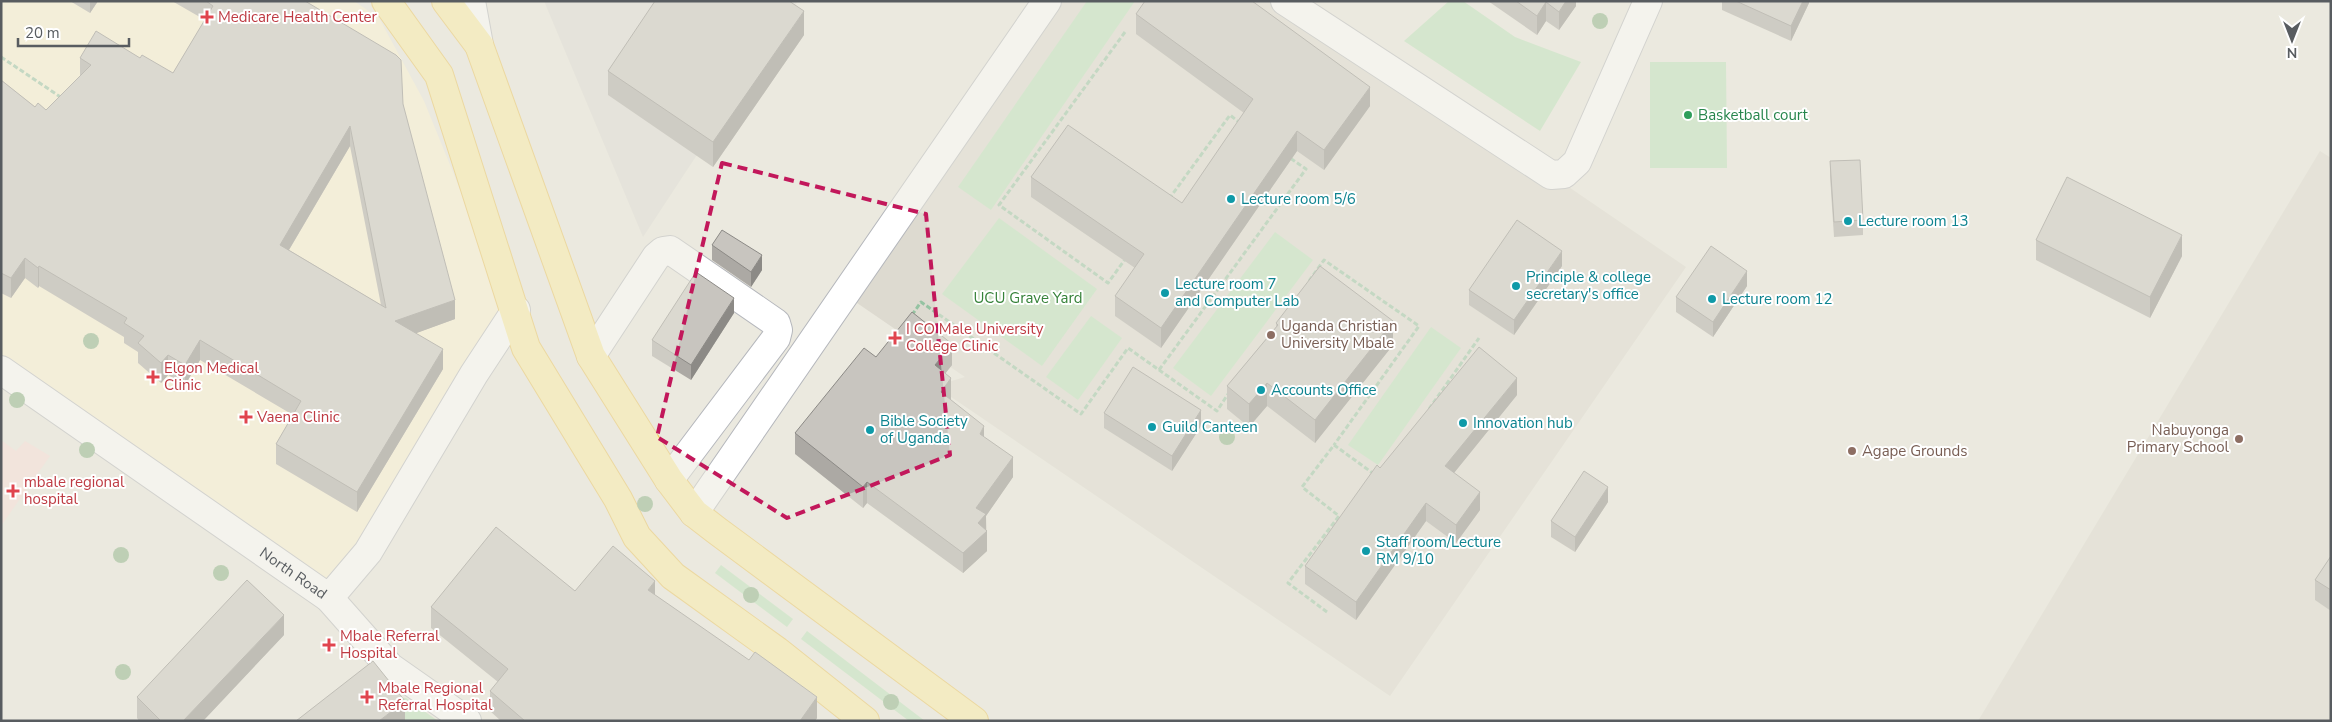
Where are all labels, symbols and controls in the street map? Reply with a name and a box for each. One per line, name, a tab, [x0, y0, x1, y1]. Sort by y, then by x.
place label: Medicare Health Center	[218, 7, 377, 27]
marker: Medicare Health Center	[200, 10, 214, 24]
scale bar	[18, 15, 129, 47]
north arrow	[2267, 15, 2317, 65]
text: 20 m	[25, 23, 60, 43]
text: N	[2287, 43, 2297, 62]
place label: Basketball court	[1698, 105, 1809, 125]
marker: Basketball court	[1682, 109, 1694, 121]
place label: Lecture room 5/6	[1241, 189, 1356, 209]
marker: Lecture room 5/6	[1225, 193, 1237, 205]
place label: Lecture room 13	[1858, 211, 1968, 231]
marker: Lecture room 13	[1842, 215, 1854, 227]
place label: Principle & college secretary's office	[1526, 267, 1651, 304]
place label: Lecture room 7 and Computer Lab	[1175, 274, 1299, 311]
marker: Principle & college secretary's office	[1510, 280, 1522, 292]
marker: Lecture room 7 and Computer Lab	[1159, 287, 1171, 299]
park label: UCU Grave Yard	[973, 288, 1083, 308]
place label: Lecture room 12	[1722, 289, 1832, 309]
marker: Lecture room 12	[1706, 293, 1718, 305]
place label: Uganda Christian University Mbale	[1281, 316, 1398, 353]
place label: I CO Male University College Clinic	[906, 319, 1044, 356]
marker: Uganda Christian University Mbale	[1265, 329, 1277, 341]
marker: I CO Male University College Clinic	[888, 331, 902, 345]
place label: Elgon Medical Clinic	[164, 358, 259, 395]
marker: Elgon Medical Clinic	[146, 370, 160, 384]
place label: Accounts Office	[1271, 380, 1376, 400]
marker: Accounts Office	[1255, 384, 1267, 396]
place label: Vaena Clinic	[256, 407, 340, 427]
marker: Vaena Clinic	[239, 410, 253, 424]
place label: Bible Society of Uganda	[880, 411, 968, 448]
place label: Innovation hub	[1473, 413, 1573, 433]
place label: Guild Canteen	[1162, 417, 1258, 437]
marker: Innovation hub	[1457, 417, 1469, 429]
place label: Nabuyonga Primary School	[2127, 420, 2230, 457]
marker: Guild Canteen	[1146, 421, 1158, 433]
marker: Bible Society of Uganda	[864, 424, 876, 436]
marker: Nabuyonga Primary School	[2233, 433, 2245, 445]
place label: Agape Grounds	[1862, 441, 1968, 461]
marker: Agape Grounds	[1846, 445, 1858, 457]
place label: mbale regional hospital	[24, 472, 125, 509]
marker: mbale regional hospital	[6, 484, 20, 498]
place label: Staff room/Lecture RM 9/10	[1376, 532, 1501, 569]
street label: North Road	[256, 543, 331, 604]
marker: Staff room/Lecture RM 9/10	[1360, 545, 1372, 557]
place label: Mbale Referral Hospital	[340, 626, 440, 663]
marker: Mbale Referral Hospital	[322, 638, 336, 652]
place label: Mbale Regional Referral Hospital	[378, 678, 493, 715]
marker: Mbale Regional Referral Hospital	[360, 690, 374, 704]

